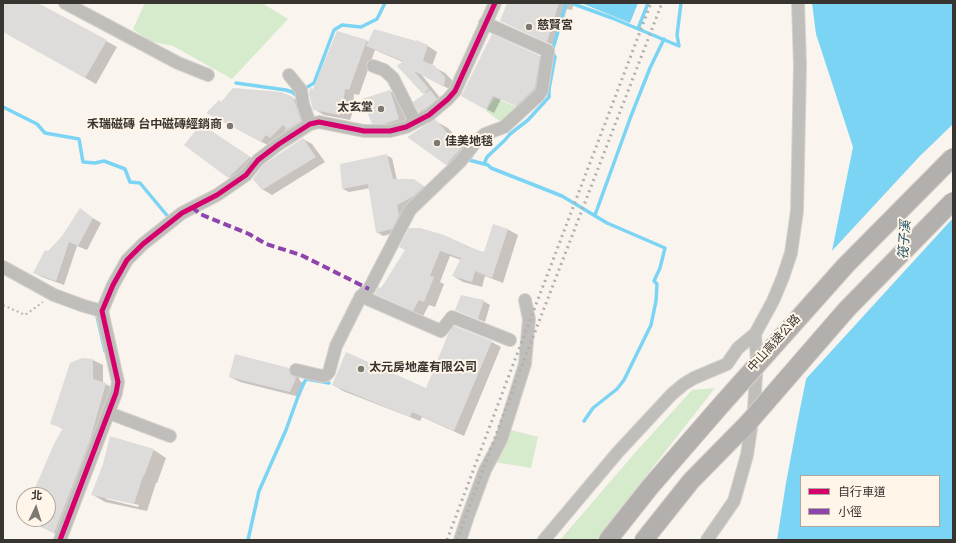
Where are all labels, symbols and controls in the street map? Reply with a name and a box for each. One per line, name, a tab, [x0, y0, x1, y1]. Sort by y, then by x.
place label: 慈賢宮	[537, 20, 573, 34]
marker: 慈賢宮	[524, 22, 534, 32]
place label: 太玄堂	[337, 102, 373, 116]
marker: 太玄堂	[376, 104, 386, 114]
place label: 禾瑞磁磚 台中磁磚經銷商	[87, 119, 222, 133]
marker: 禾瑞磁磚 台中磁磚經銷商	[225, 121, 235, 131]
place label: 佳美地毯	[445, 136, 493, 150]
marker: 佳美地毯	[432, 138, 442, 148]
water label: 筏子溪	[897, 220, 915, 260]
street label: 中山高速公路	[746, 312, 804, 376]
place label: 太元房地產有限公司	[369, 362, 477, 376]
marker: 太元房地產有限公司	[356, 364, 366, 374]
legend	[800, 475, 940, 527]
text: 自行車道	[838, 485, 886, 501]
north arrow	[16, 487, 56, 527]
text: 北	[31, 489, 43, 503]
text: 小徑	[838, 505, 862, 521]

